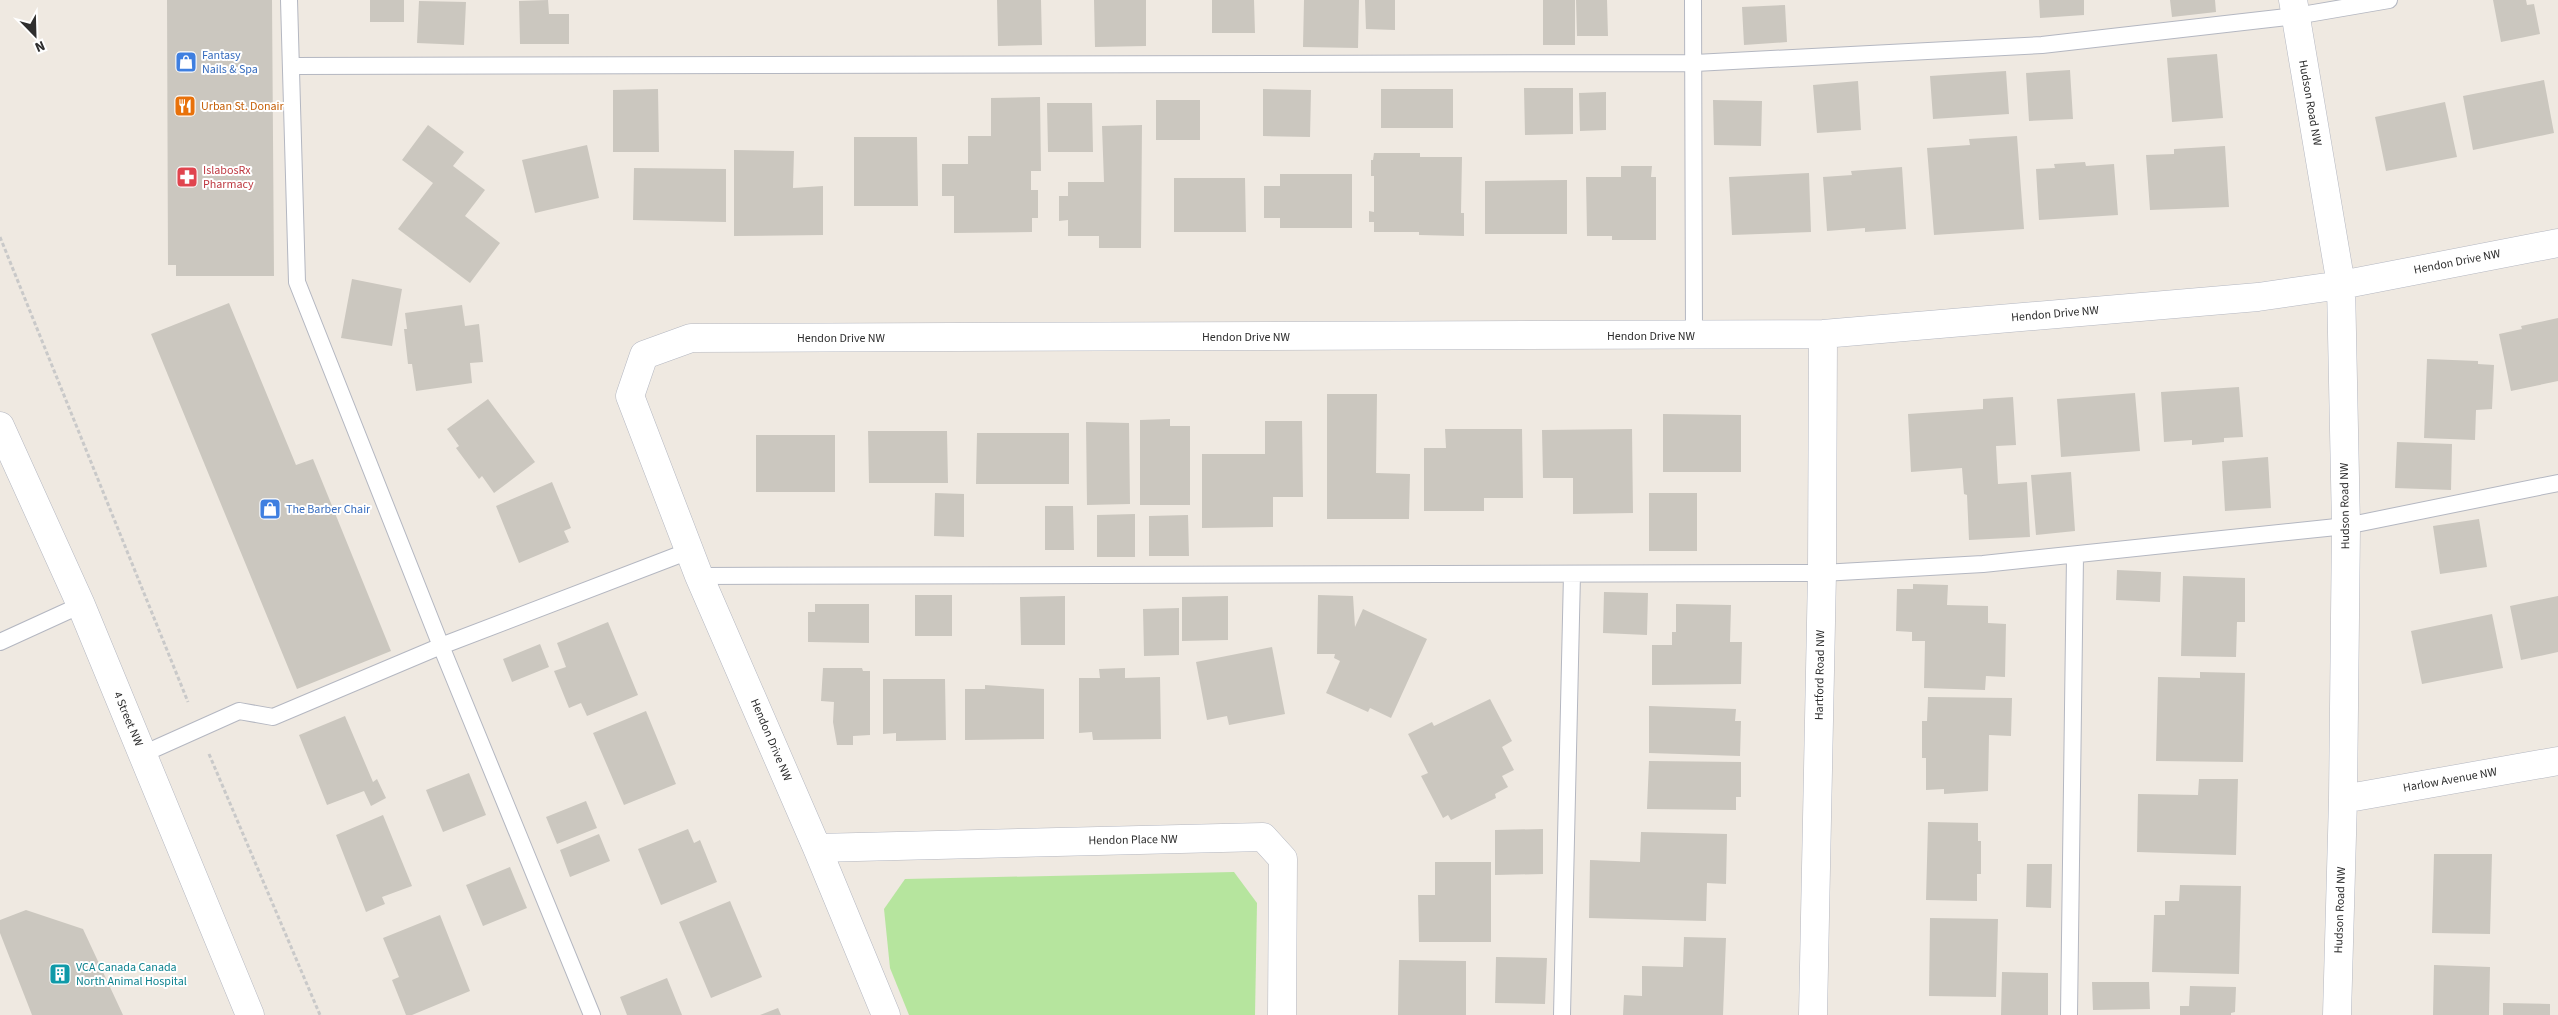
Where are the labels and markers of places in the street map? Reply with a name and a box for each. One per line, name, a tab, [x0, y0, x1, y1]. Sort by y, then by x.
place label: Fantasy Nails & Spa	[202, 47, 258, 78]
shop icon: Fantasy Nails & Spa	[174, 50, 198, 74]
restaurant icon: Urban St. Donair	[173, 94, 197, 118]
place label: Urban St. Donair	[201, 98, 284, 115]
place label: IslabosRx Pharmacy	[203, 162, 254, 193]
pharmacy icon: IslabosRx Pharmacy	[175, 165, 199, 189]
shop icon: The Barber Chair	[258, 497, 282, 521]
place label: The Barber Chair	[286, 501, 371, 518]
place label: VCA Canada Canada North Animal Hospital	[76, 959, 187, 990]
building icon: VCA Canada Canada North Animal Hospital	[48, 962, 72, 986]

